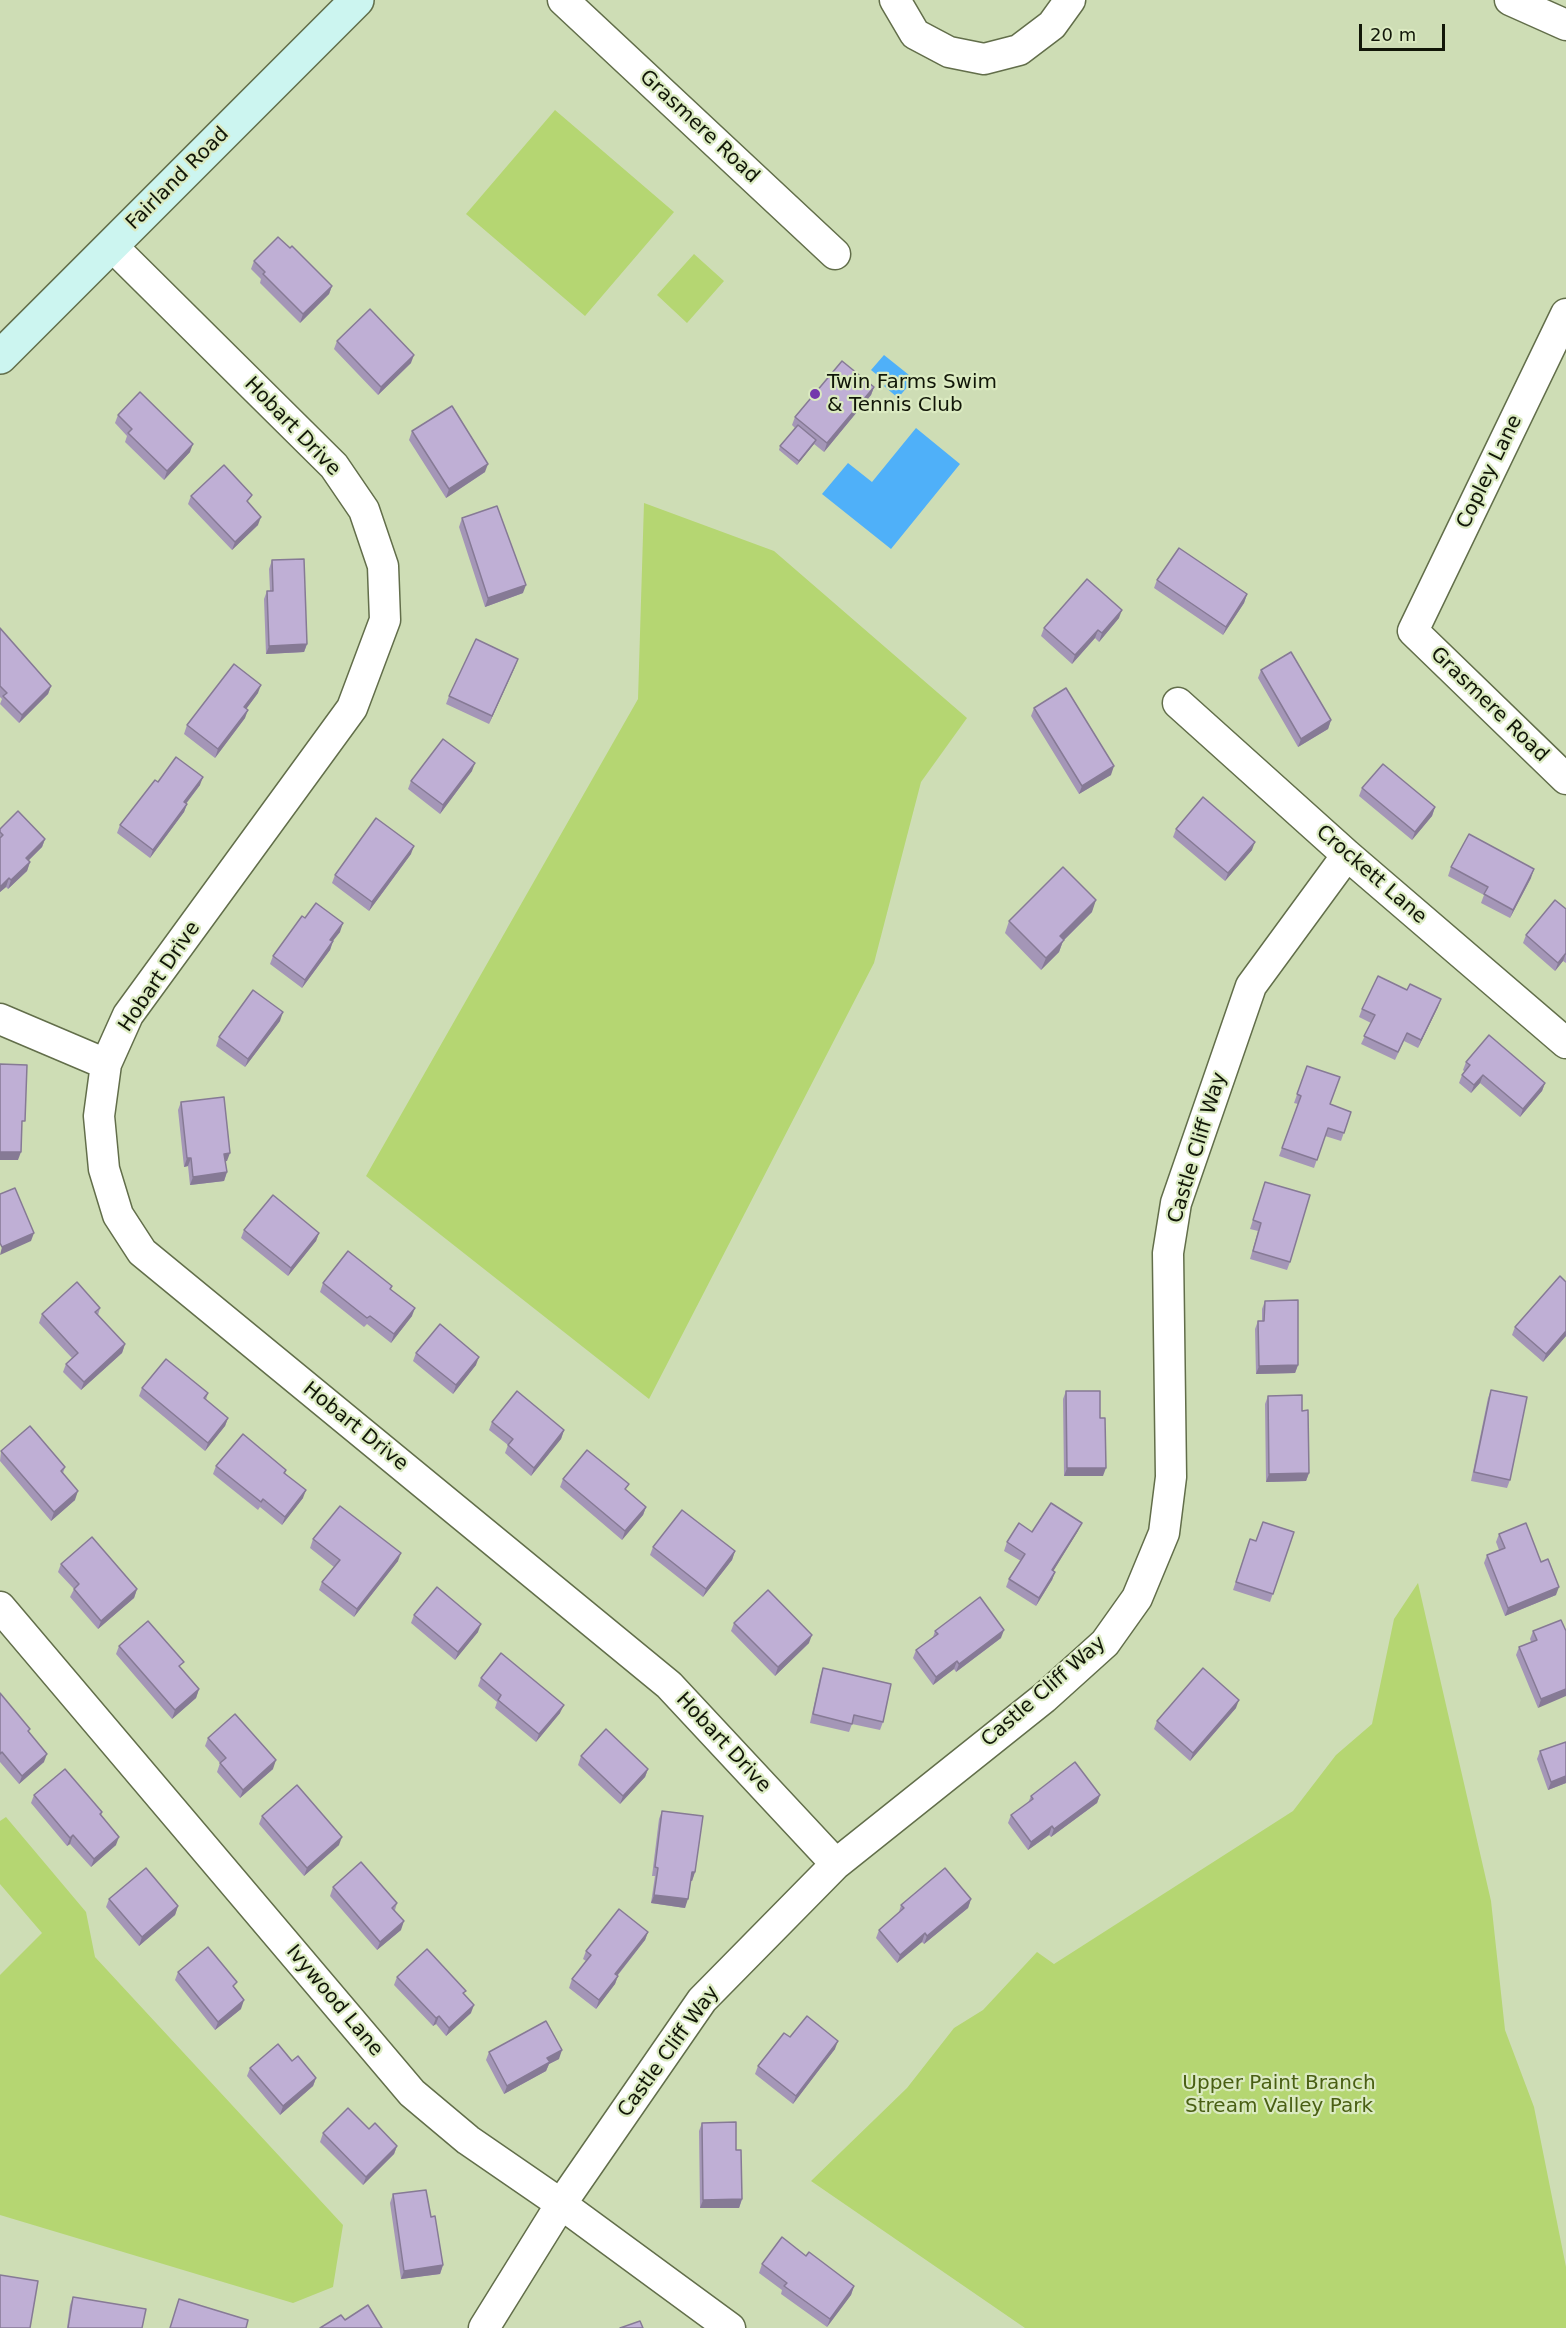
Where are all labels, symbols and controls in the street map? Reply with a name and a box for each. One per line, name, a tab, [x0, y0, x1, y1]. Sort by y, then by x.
scale bar	[1362, 12, 1448, 50]
text: 20 m	[1370, 24, 1416, 45]
street label: Grasmere Road	[634, 65, 764, 189]
street label: Fairland Road	[122, 123, 234, 235]
place label: Twin Farms Swim & Tennis Club	[827, 371, 997, 418]
street label: Hobart Drive	[239, 373, 345, 481]
marker: Twin Farms Swim & Tennis Club	[808, 387, 822, 401]
street label: Copley Lane	[1452, 411, 1528, 533]
street label: Grasmere Road	[1425, 643, 1553, 767]
street label: Crockett Lane	[1311, 820, 1431, 930]
street label: Hobart Drive	[114, 917, 206, 1037]
street label: Castle Cliff Way	[1164, 1070, 1232, 1226]
street label: Hobart Drive	[298, 1377, 412, 1477]
street label: Castle Cliff Way	[977, 1632, 1111, 1752]
street label: Hobart Drive	[671, 1688, 775, 1798]
street label: Ivywood Lane	[281, 1940, 387, 2062]
street label: Castle Cliff Way	[613, 1982, 725, 2122]
park label: Upper Paint Branch Stream Valley Park	[1182, 2072, 1376, 2119]

